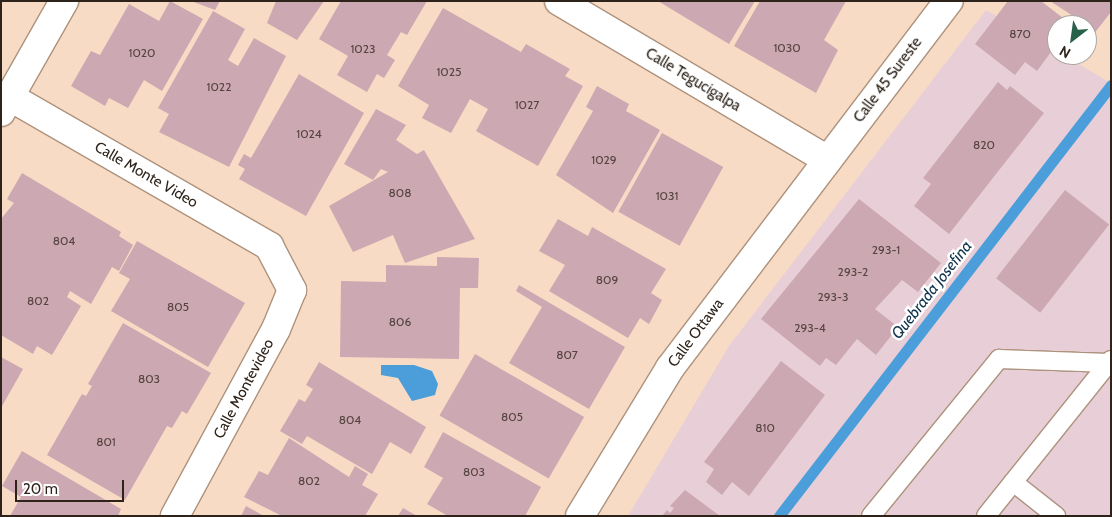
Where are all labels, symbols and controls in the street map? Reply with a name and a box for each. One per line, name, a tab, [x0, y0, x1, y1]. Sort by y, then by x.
north arrow	[1047, 15, 1097, 65]
house number: 870	[1009, 27, 1031, 41]
street label: Calle 45 Sureste	[850, 34, 926, 126]
house number: 1030	[773, 41, 801, 55]
house number: 1023	[350, 42, 376, 56]
text: N	[1056, 42, 1074, 62]
street label: Calle Tegucigalpa	[642, 44, 744, 116]
house number: 1020	[129, 46, 155, 60]
house number: 1025	[436, 65, 462, 79]
house number: 1022	[207, 80, 231, 94]
house number: 1027	[515, 98, 539, 112]
house number: 1024	[296, 127, 322, 141]
street label: Calle Monte Video	[91, 138, 201, 212]
house number: 820	[973, 138, 995, 152]
house number: 1029	[591, 153, 617, 167]
house number: 808	[389, 186, 411, 200]
house number: 1031	[656, 189, 678, 203]
house number: 804	[53, 234, 75, 248]
water label: Quebrada Josefina	[888, 237, 976, 343]
house number: 293-1	[872, 243, 900, 257]
house number: 293-2	[838, 265, 868, 279]
house number: 809	[596, 273, 618, 287]
house number: 293-3	[817, 290, 849, 304]
house number: 802	[27, 294, 49, 308]
street label: Calle Ottawa	[664, 295, 728, 371]
house number: 805	[167, 300, 189, 314]
house number: 806	[389, 315, 411, 329]
house number: 293-4	[794, 321, 826, 335]
street label: Calle Montevideo	[210, 336, 278, 442]
house number: 807	[556, 348, 578, 362]
house number: 803	[138, 372, 160, 386]
house number: 805	[501, 410, 523, 424]
house number: 804	[339, 413, 361, 427]
house number: 810	[755, 421, 775, 435]
house number: 801	[96, 435, 116, 449]
house number: 803	[463, 465, 485, 479]
scale bar	[18, 470, 126, 502]
house number: 802	[298, 474, 320, 488]
text: 20 m	[23, 480, 58, 498]

